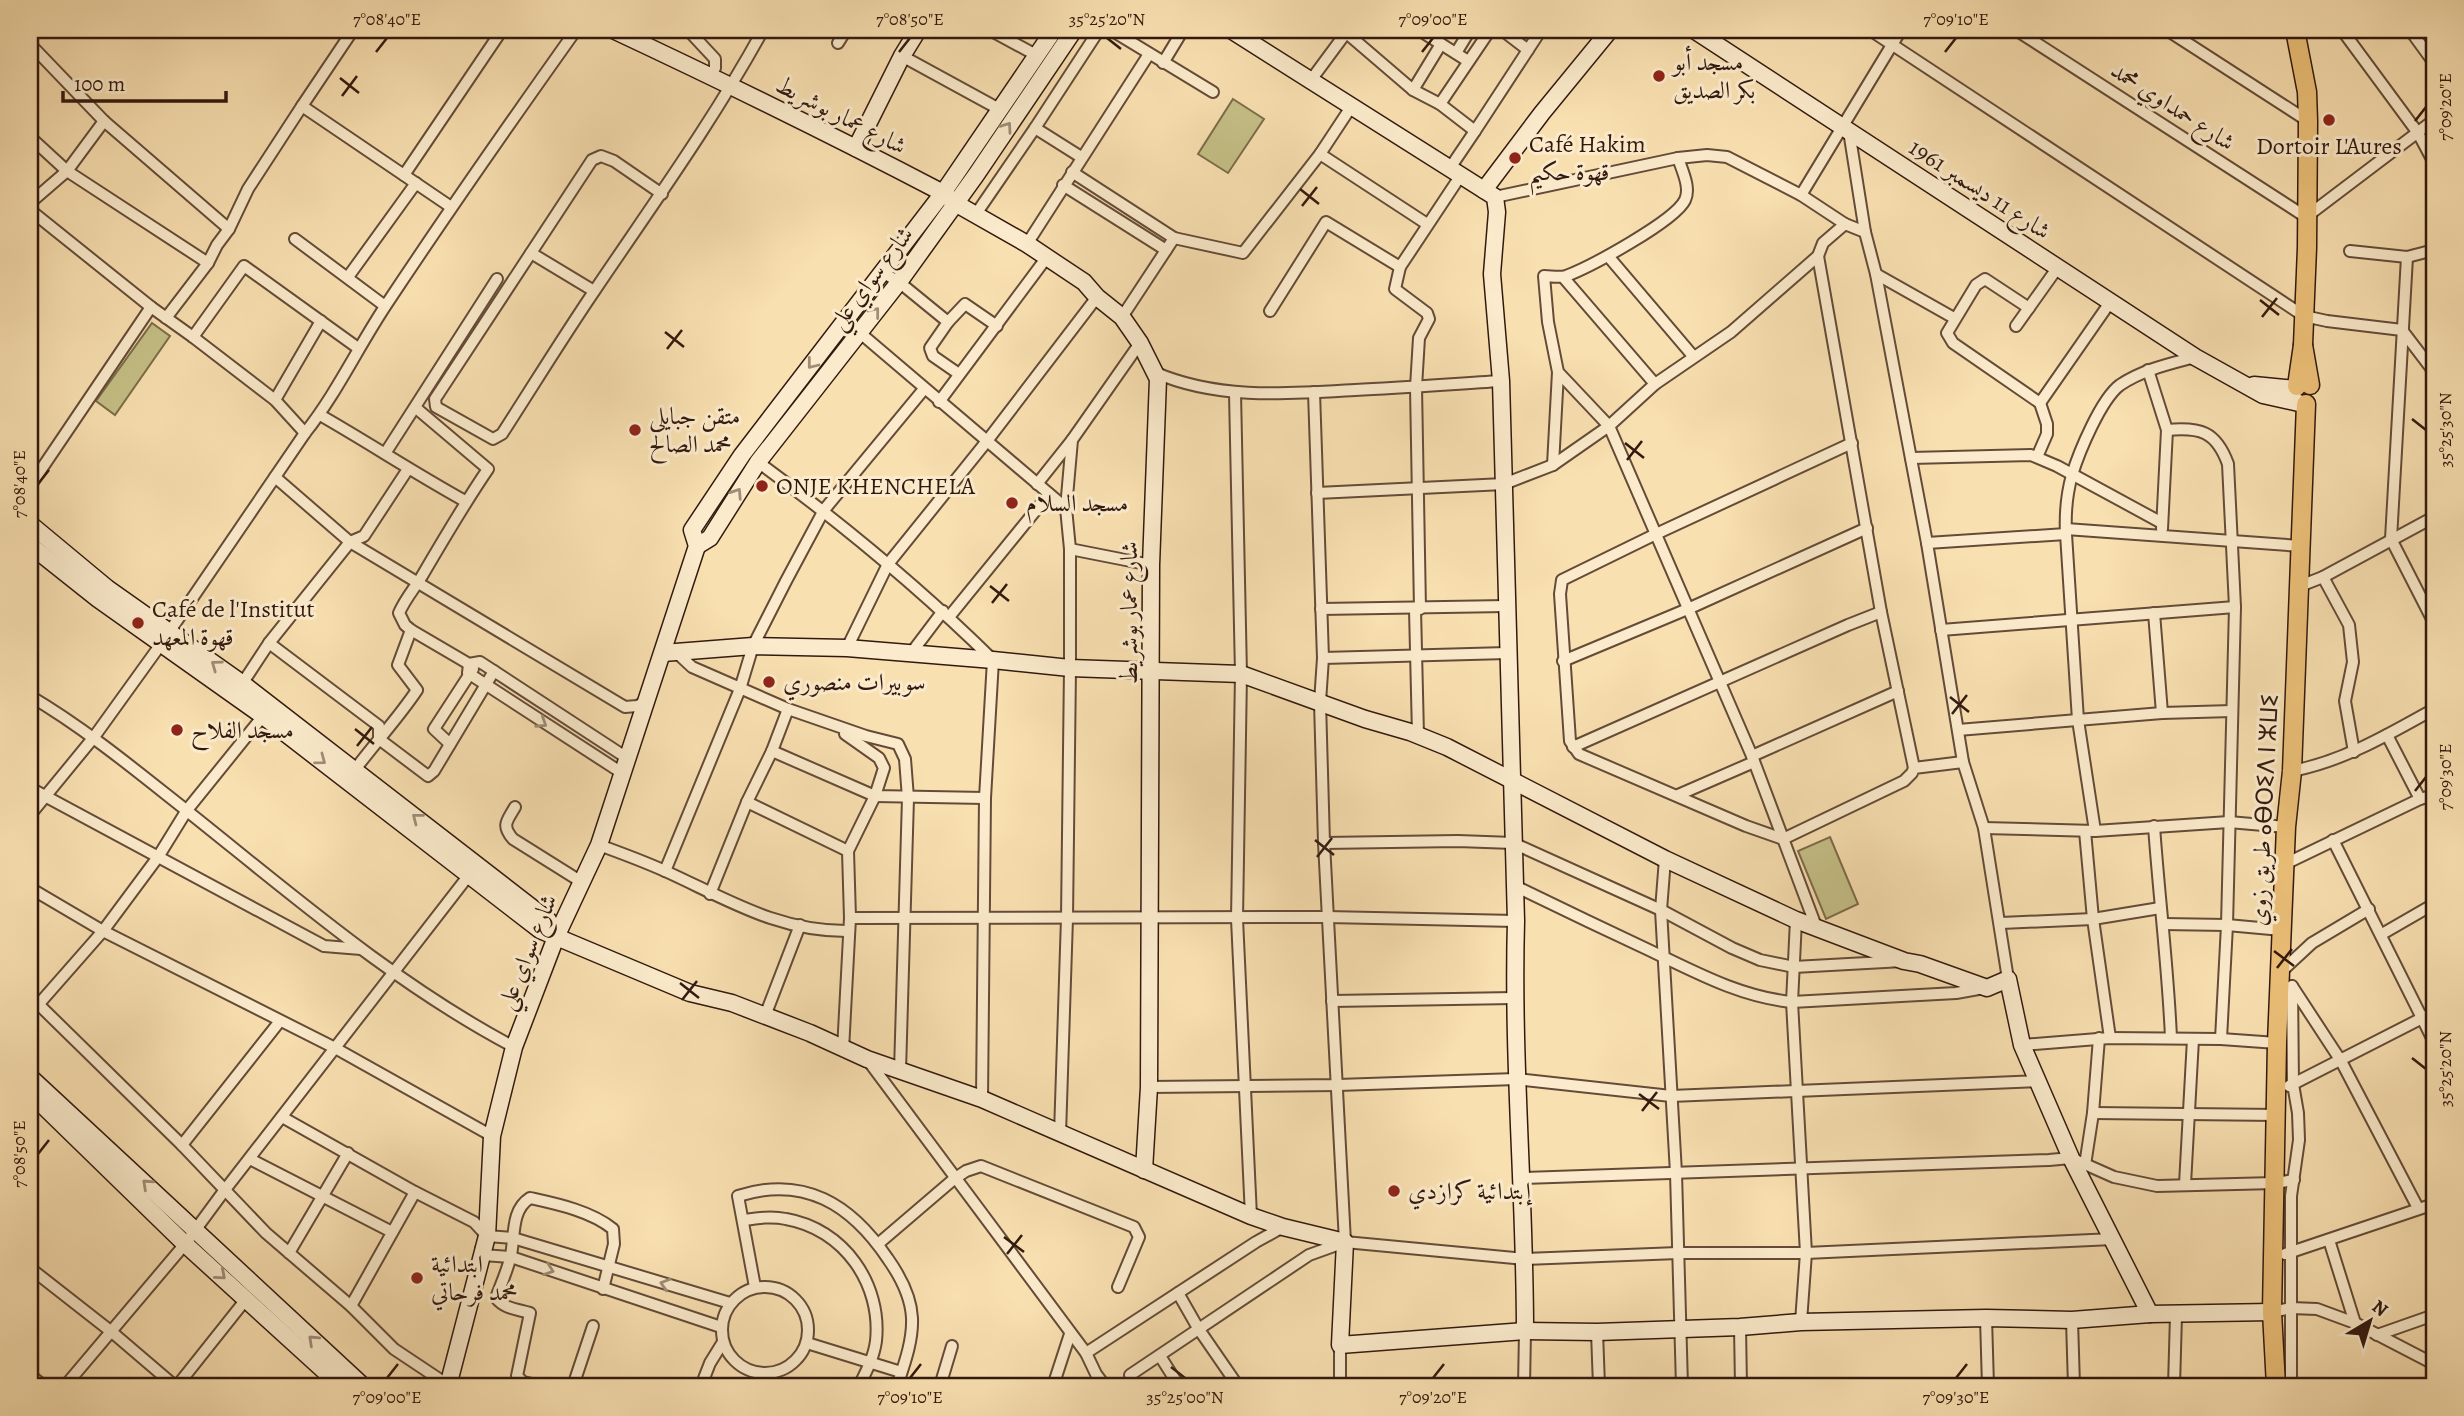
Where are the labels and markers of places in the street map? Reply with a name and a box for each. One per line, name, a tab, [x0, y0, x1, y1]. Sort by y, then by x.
place label: مسجد أبو بكر الصديق	[1671, 45, 1755, 106]
marker: مسجد أبو بكر الصديق	[1651, 68, 1667, 84]
marker: Dortoir L'Aures	[2321, 112, 2337, 128]
place label: Café Hakim قهوة حكيم	[1529, 128, 1646, 196]
place label: Dortoir L'Aures	[2256, 130, 2402, 162]
marker: Café Hakim قهوة حكيم	[1507, 150, 1523, 166]
place label: متقن جبايلي محمد الصالح	[649, 400, 740, 464]
marker: متقن جبايلي محمد الصالح	[627, 422, 643, 438]
place label: ONJE KHENCHELA	[776, 470, 976, 502]
marker: ONJE KHENCHELA	[754, 478, 770, 494]
place label: مسجد السلام	[1026, 487, 1128, 524]
marker: مسجد السلام	[1004, 495, 1020, 511]
place label: Café de l'Institut قهوة المعهد	[152, 593, 314, 653]
marker: Café de l'Institut قهوة المعهد	[130, 615, 146, 631]
place label: سوبيرات منصوري	[783, 666, 926, 701]
marker: سوبيرات منصوري	[761, 674, 777, 690]
place label: مسجد الفلاح	[191, 714, 294, 751]
marker: مسجد الفلاح	[169, 722, 185, 738]
place label: إبتدائية كرازدي	[1408, 1175, 1533, 1210]
marker: إبتدائية كرازدي	[1386, 1183, 1402, 1199]
place label: ابتدائية محمد فرحاتي	[431, 1248, 518, 1311]
marker: ابتدائية محمد فرحاتي	[409, 1270, 425, 1286]

